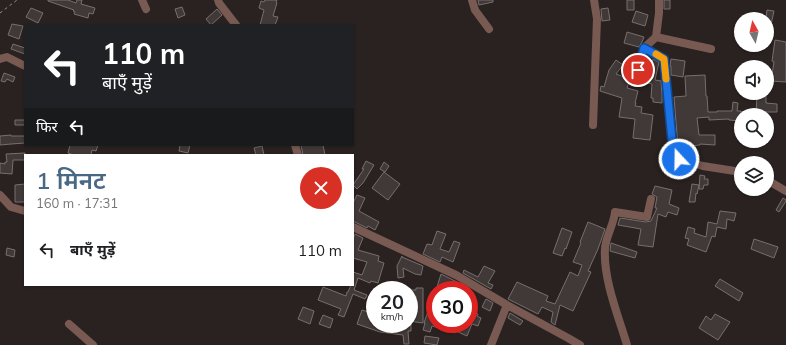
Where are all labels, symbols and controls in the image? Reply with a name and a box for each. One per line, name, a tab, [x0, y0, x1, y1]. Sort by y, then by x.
north arrow	[734, 12, 774, 52]
map controls	[734, 12, 774, 196]
text: 110 m	[102, 36, 185, 71]
icon: left	[36, 40, 88, 92]
pin	[621, 53, 655, 87]
icon: arrive	[627, 59, 649, 81]
button: sound	[734, 60, 774, 100]
text: बाएँ मुड़ें	[102, 71, 152, 94]
button: search	[734, 108, 774, 148]
icon: left	[66, 116, 88, 138]
text: फिर	[36, 117, 58, 136]
position arrow	[658, 138, 700, 180]
button: layers	[734, 156, 774, 196]
text: 1 मिनट	[36, 165, 106, 195]
button: close	[300, 167, 342, 209]
text: 160 m · 17:31	[36, 195, 118, 211]
icon: left	[36, 239, 58, 261]
text: बाएँ मुड़ें	[70, 240, 115, 259]
text: 110 m	[298, 241, 342, 260]
speed limit sign: 30	[426, 281, 478, 333]
text: 20	[380, 289, 404, 314]
text: km/h	[381, 310, 403, 323]

